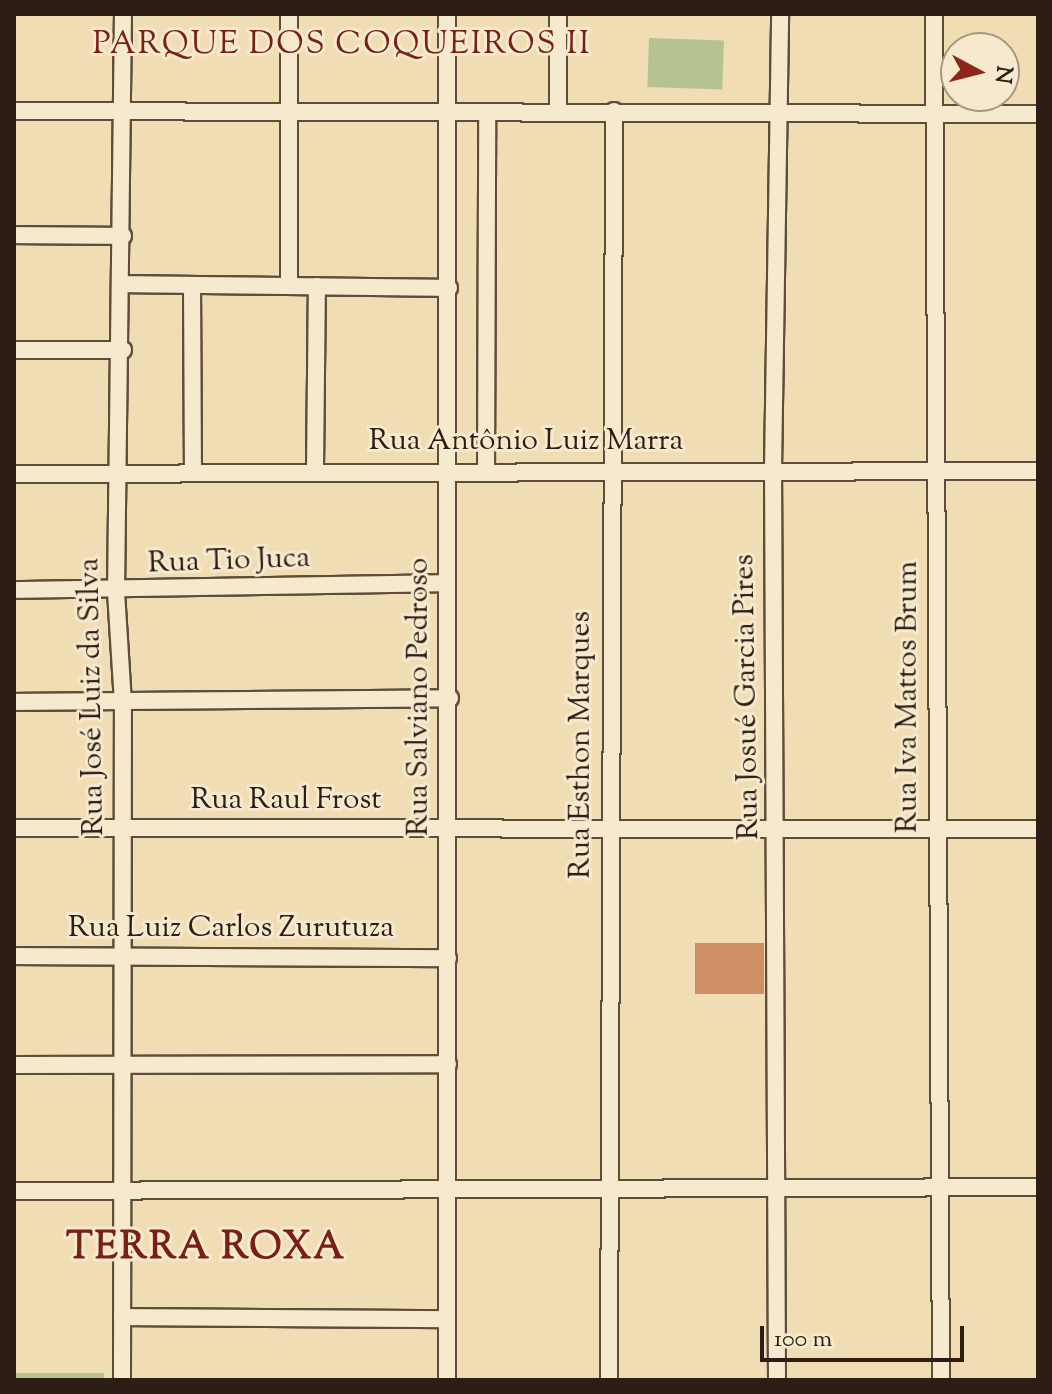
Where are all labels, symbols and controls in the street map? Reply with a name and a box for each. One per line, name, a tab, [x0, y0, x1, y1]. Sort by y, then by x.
district label: PARQUE DOS COQUEIROS II	[93, 26, 591, 64]
north arrow	[940, 32, 1020, 112]
text: N	[985, 64, 1019, 85]
street label: Rua Antônio Luiz Marra	[369, 424, 683, 460]
street label: Rua Tio Juca	[147, 541, 311, 583]
street label: Rua Josué Garcia Pires	[728, 554, 768, 840]
street label: Rua José Luiz da Silva	[73, 558, 113, 836]
street label: Rua Salviano Pedroso	[402, 558, 438, 836]
street label: Rua Iva Mattos Brum	[891, 561, 927, 833]
street label: Rua Esthon Marques	[564, 611, 600, 879]
street label: Rua Raul Frost	[190, 783, 382, 819]
street label: Rua Luiz Carlos Zurutuza	[68, 911, 394, 947]
district label: TERRA ROXA	[66, 1227, 346, 1273]
scale bar	[764, 1310, 968, 1360]
text: 100 m	[774, 1323, 832, 1357]

